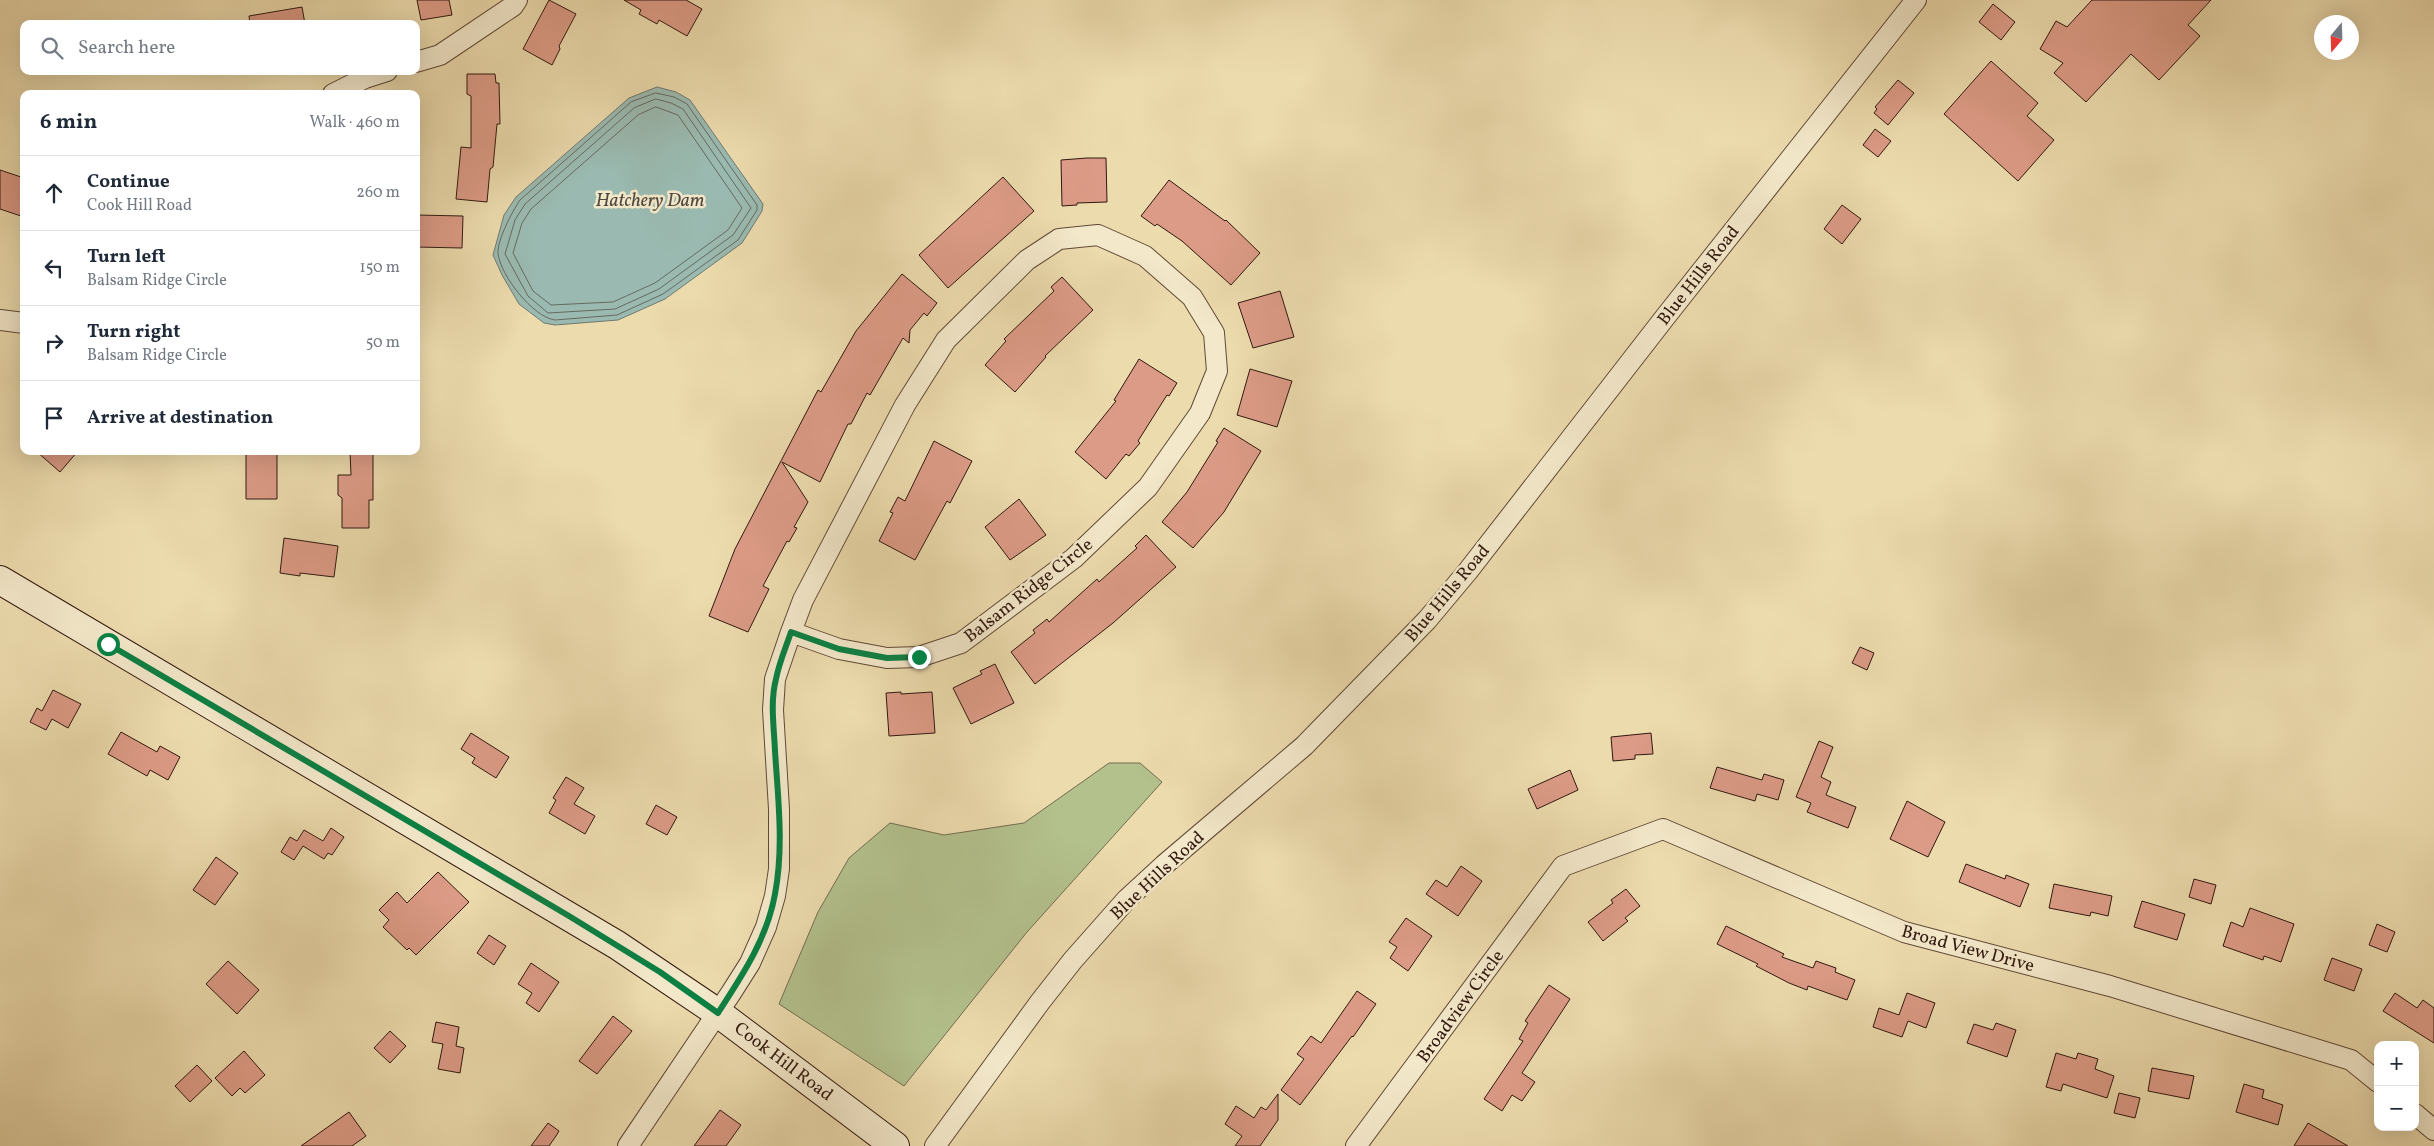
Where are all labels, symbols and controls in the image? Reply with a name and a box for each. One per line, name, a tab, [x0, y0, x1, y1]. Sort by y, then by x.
north arrow	[2314, 15, 2359, 60]
search box	[20, 20, 420, 75]
icon: search	[38, 34, 66, 62]
text: Search here	[78, 35, 175, 61]
text: 6 min	[40, 108, 97, 137]
text: Walk · 460 m	[310, 112, 400, 134]
text: Continue	[87, 169, 170, 195]
icon: ahead	[40, 179, 68, 207]
text: 260 m	[356, 182, 400, 204]
water label: Hatchery Dam	[596, 188, 704, 214]
text: Cook Hill Road	[87, 195, 192, 217]
street label: Blue Hills Road	[1652, 221, 1746, 331]
text: Turn left	[87, 244, 166, 270]
icon: left	[40, 254, 68, 282]
text: 150 m	[359, 257, 400, 279]
text: Balsam Ridge Circle	[87, 270, 227, 292]
text: Turn right	[87, 319, 180, 345]
icon: right	[40, 329, 68, 357]
text: 50 m	[366, 332, 400, 354]
text: Balsam Ridge Circle	[87, 345, 227, 367]
icon: arrive	[40, 404, 68, 432]
text: Arrive at destination	[87, 405, 273, 431]
street label: Balsam Ridge Circle	[959, 533, 1099, 649]
street label: Blue Hills Road	[1400, 540, 1496, 648]
route start	[97, 633, 120, 656]
route end	[908, 646, 931, 669]
street label: Blue Hills Road	[1105, 826, 1211, 926]
street label: Broad View Drive	[1898, 920, 2037, 979]
street label: Broadview Circle	[1412, 945, 1511, 1068]
street label: Cook Hill Road	[728, 1017, 838, 1108]
map controls	[2374, 1041, 2419, 1131]
button: +	[2374, 1041, 2419, 1086]
button: −	[2374, 1086, 2419, 1131]

